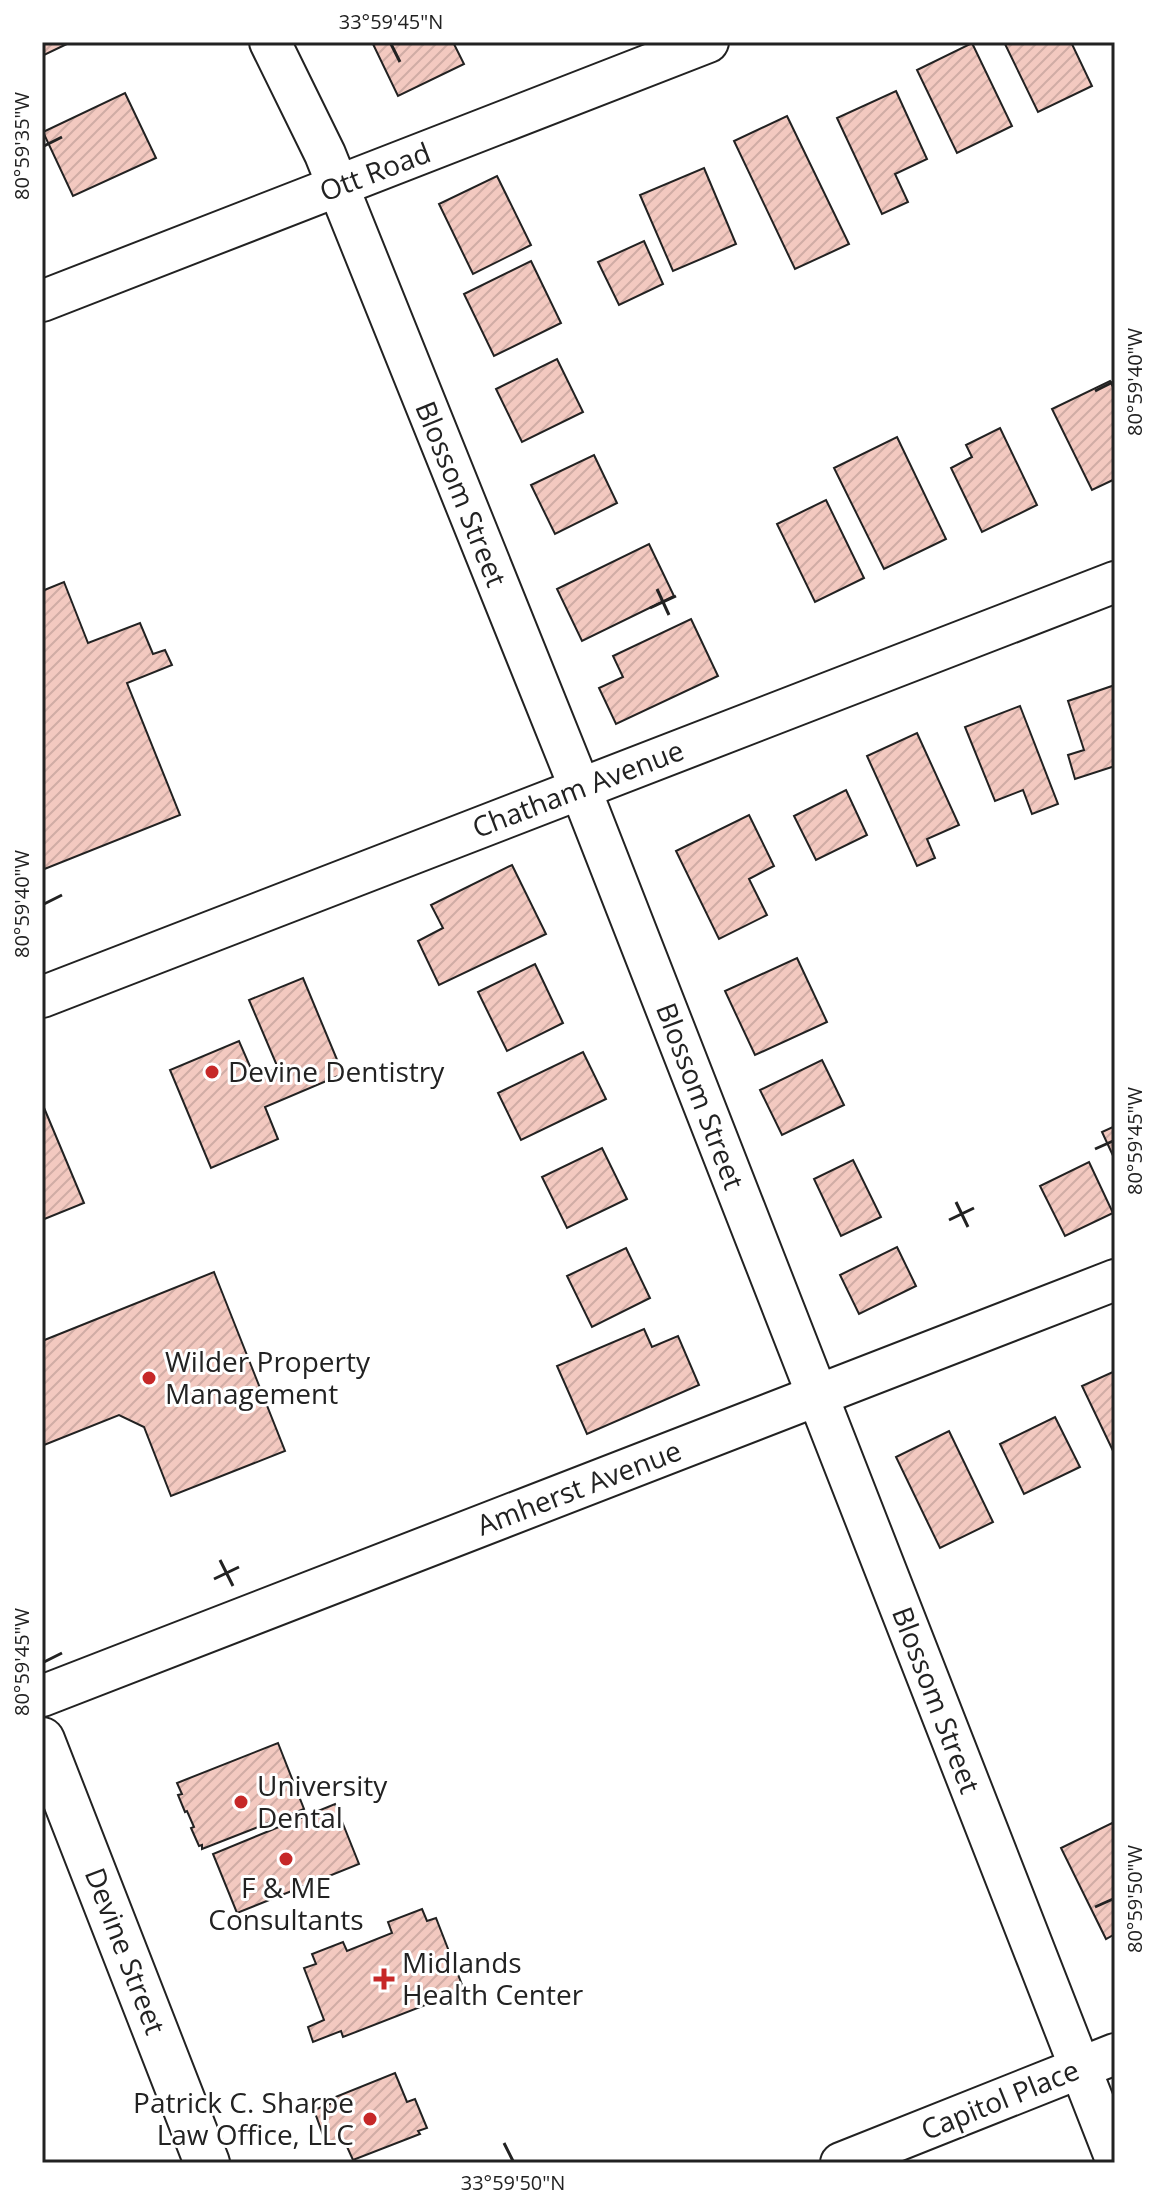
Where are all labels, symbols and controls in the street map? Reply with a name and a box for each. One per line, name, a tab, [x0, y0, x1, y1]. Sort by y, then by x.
text: 33°59'45"N	[339, 8, 443, 35]
text: 80°59'35"W	[8, 91, 35, 200]
street label: Ott Road	[314, 133, 436, 210]
text: 80°59'40"W	[1121, 327, 1148, 436]
street label: Blossom Street	[407, 395, 516, 592]
street label: Chatham Avenue	[466, 730, 689, 846]
text: 80°59'40"W	[8, 849, 35, 958]
street label: Blossom Street	[648, 997, 754, 1194]
place label: Devine Dentistry	[228, 1052, 445, 1090]
marker: Devine Dentistry	[203, 1063, 221, 1081]
text: 80°59'45"W	[1121, 1086, 1148, 1195]
place label: Wilder Property Management	[165, 1342, 371, 1412]
marker: Wilder Property Management	[140, 1369, 158, 1387]
street label: Amherst Avenue	[471, 1431, 686, 1544]
street label: Blossom Street	[884, 1601, 990, 1798]
text: 80°59'45"W	[8, 1607, 35, 1716]
place label: University Dental	[257, 1766, 388, 1836]
marker: University Dental	[232, 1793, 250, 1811]
text: 80°59'50"W	[1121, 1844, 1148, 1953]
marker: F & ME Consultants	[277, 1850, 295, 1868]
street label: Devine Street	[77, 1862, 175, 2039]
place label: F & ME Consultants	[208, 1868, 364, 1938]
place label: Midlands Health Center	[402, 1943, 584, 2013]
marker: Midlands Health Center	[373, 1968, 395, 1990]
street label: Capitol Place	[915, 2050, 1084, 2148]
place label: Patrick C. Sharpe Law Office, LLC	[133, 2083, 354, 2153]
marker: Patrick C. Sharpe Law Office, LLC	[361, 2110, 379, 2128]
text: 33°59'50"N	[461, 2169, 565, 2196]

